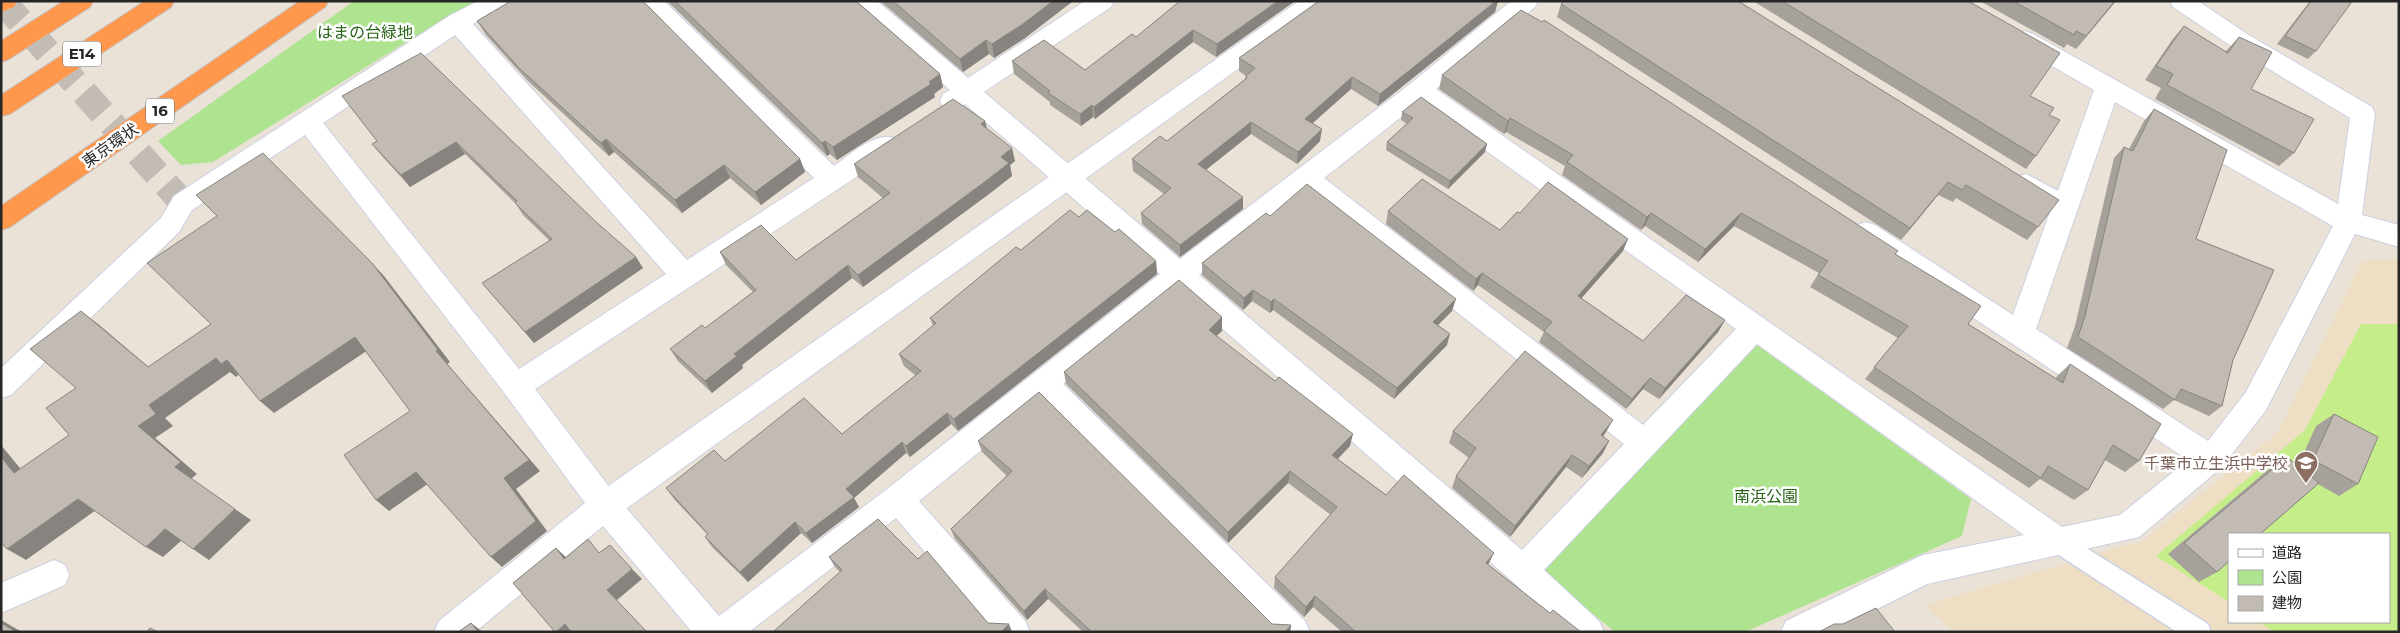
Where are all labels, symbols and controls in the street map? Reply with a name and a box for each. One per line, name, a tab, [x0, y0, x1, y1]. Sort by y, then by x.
park label: はまの台緑地	[317, 23, 413, 42]
road number: E14	[63, 42, 101, 66]
road number: 16	[146, 98, 174, 124]
street label: 東京環状	[79, 119, 142, 172]
school or university icon: 千葉市立生浜中学校	[2293, 450, 2319, 484]
place label: 千葉市立生浜中学校	[2144, 454, 2288, 473]
park label: 南浜公園	[1734, 487, 1798, 506]
legend	[2228, 533, 2390, 623]
text: 道路	[2272, 543, 2302, 562]
text: 公園	[2272, 568, 2302, 587]
text: 建物	[2272, 593, 2302, 612]

